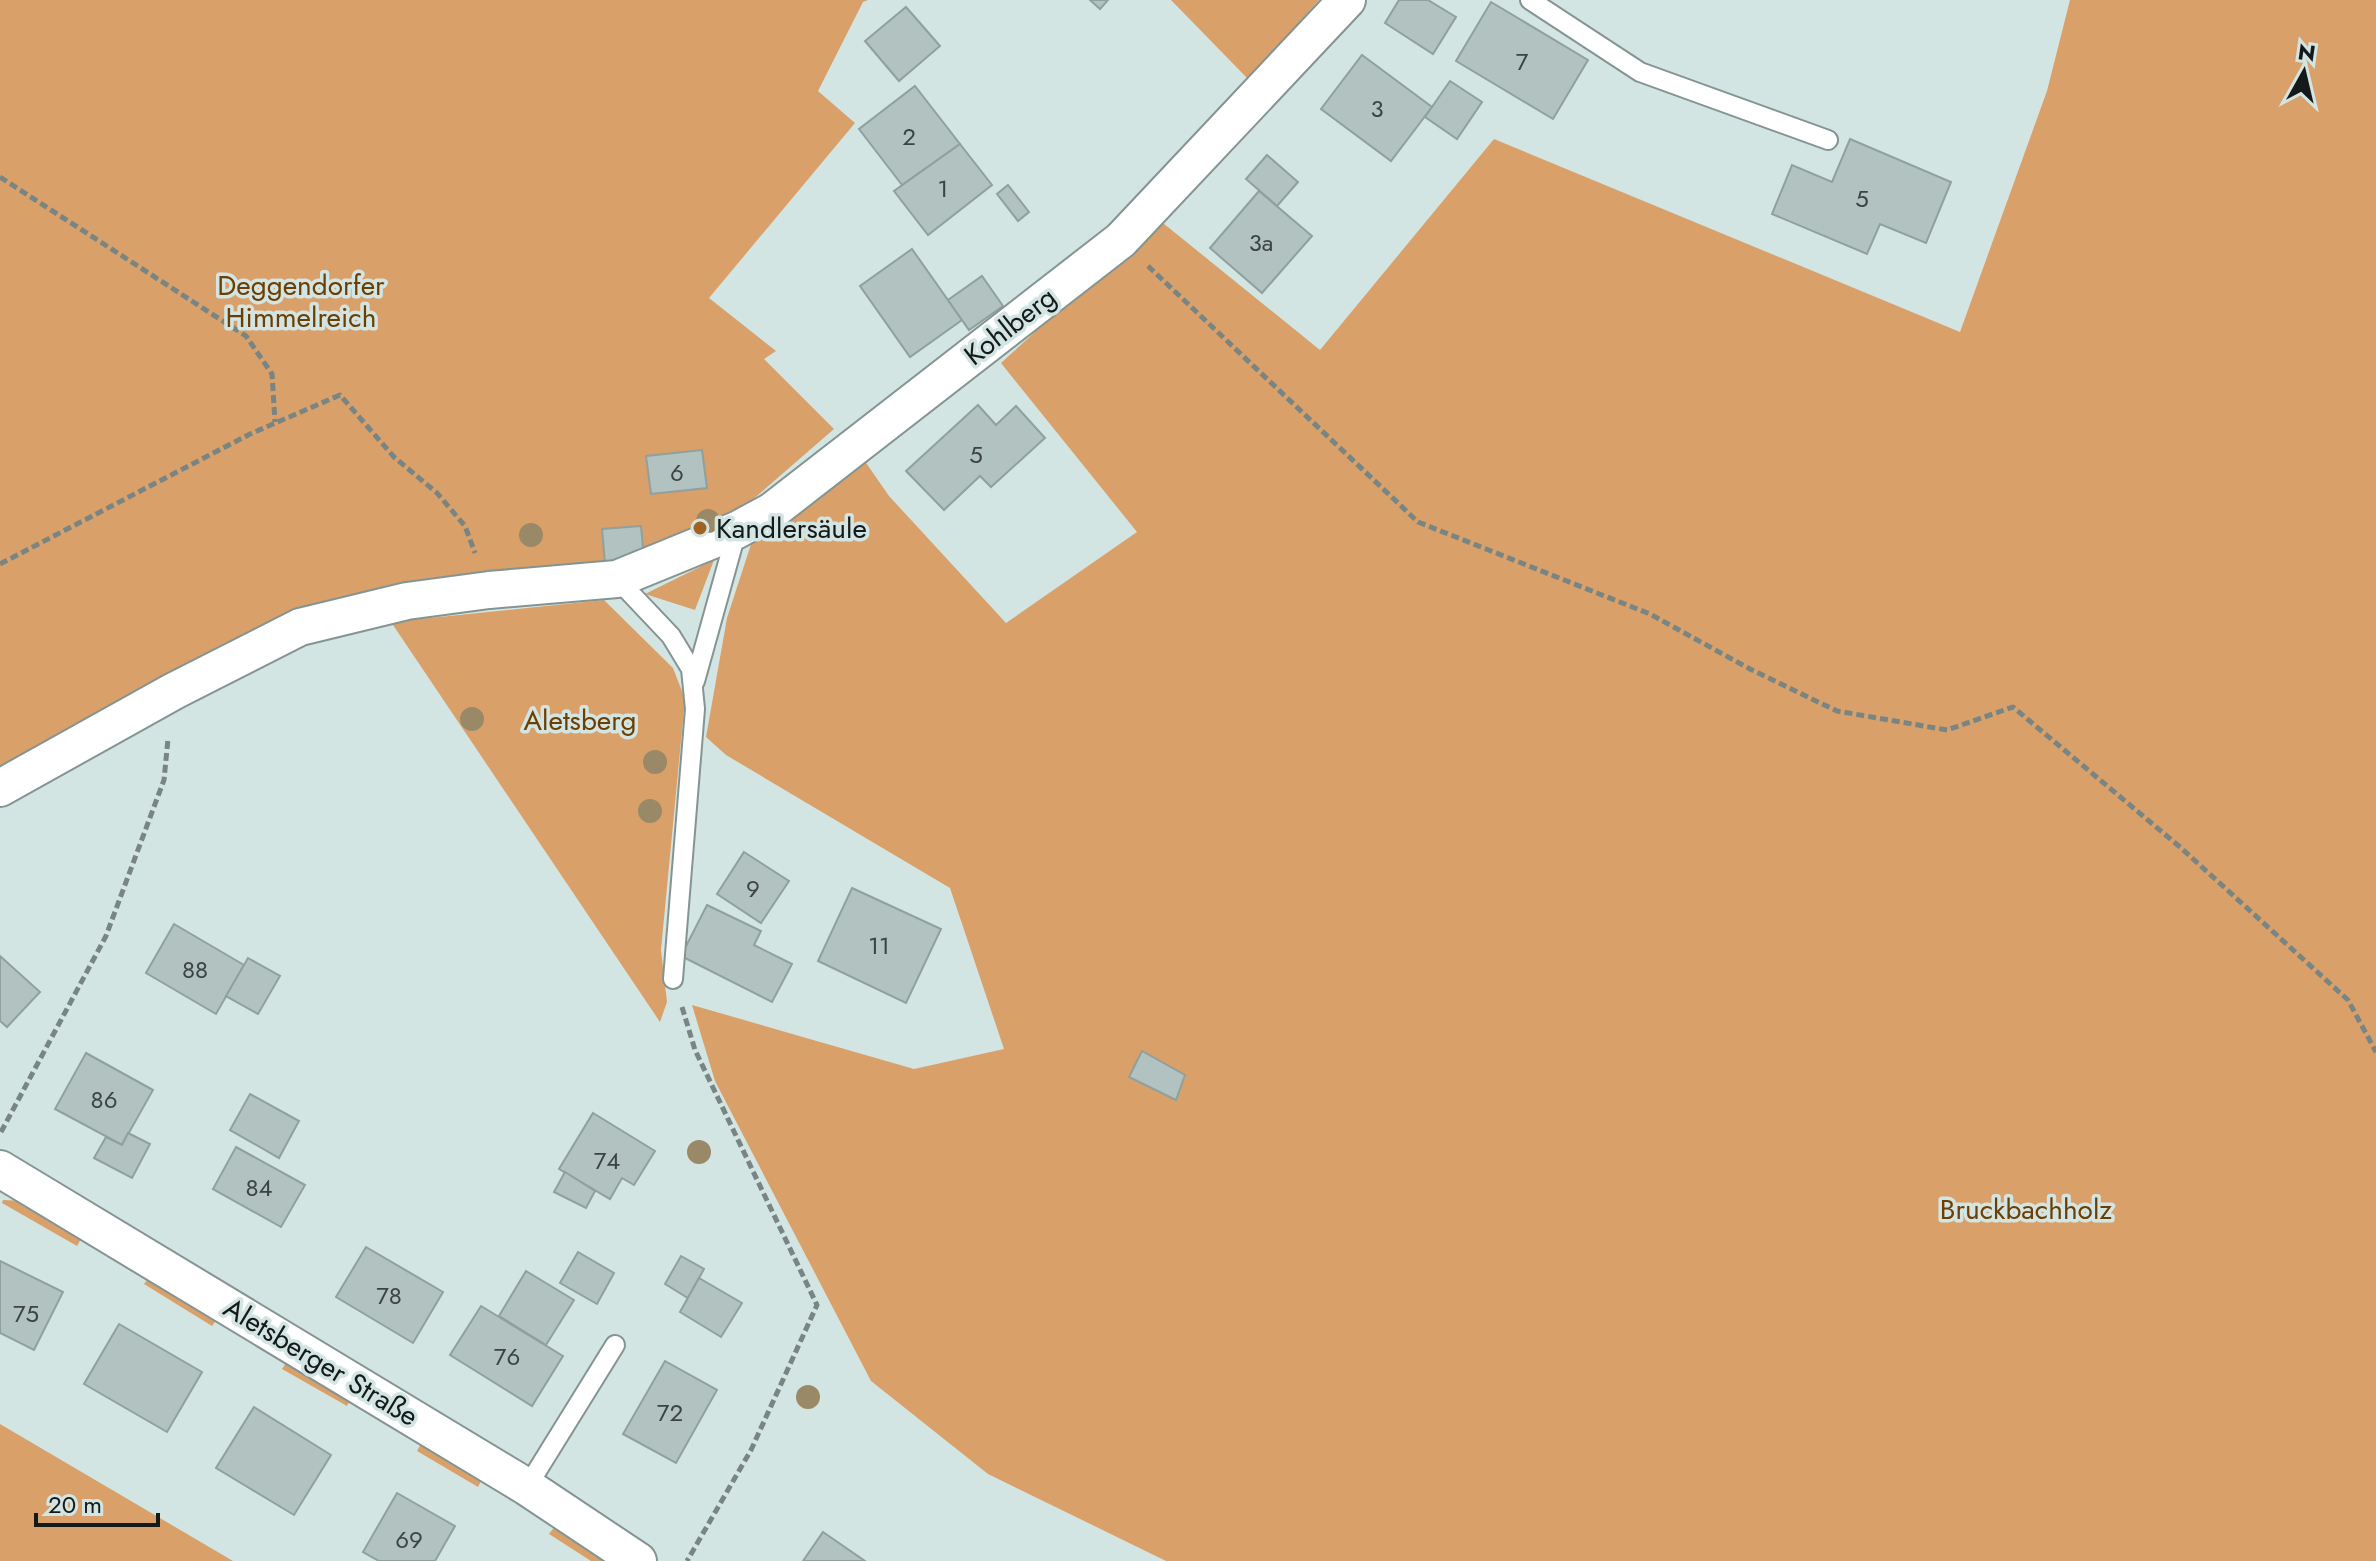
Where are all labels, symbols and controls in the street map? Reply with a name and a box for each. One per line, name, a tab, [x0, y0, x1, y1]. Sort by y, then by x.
north arrow	[2264, 32, 2344, 112]
text: N	[2296, 35, 2318, 69]
house number: 7	[1516, 44, 1529, 79]
house number: 3	[1370, 91, 1384, 126]
house number: 2	[902, 119, 916, 154]
house number: 1	[938, 171, 948, 206]
house number: 5	[1855, 181, 1869, 216]
house number: 3a	[1249, 225, 1273, 260]
park label: Deggendorfer Himmelreich	[217, 265, 385, 338]
street label: Kohlberg	[955, 277, 1065, 375]
house number: 5	[969, 437, 983, 472]
house number: 6	[670, 455, 684, 490]
place label: Kandlersäule	[716, 508, 867, 549]
marker: Kandlersäule	[691, 519, 709, 537]
park label: Aletsberg	[524, 700, 636, 741]
house number: 9	[746, 871, 760, 906]
house number: 11	[868, 928, 890, 963]
house number: 88	[182, 952, 208, 987]
house number: 86	[91, 1082, 117, 1117]
house number: 74	[594, 1143, 620, 1178]
house number: 84	[245, 1170, 273, 1205]
park label: Bruckbachholz	[1940, 1189, 2112, 1230]
house number: 78	[376, 1278, 402, 1313]
street label: Aletsberger Straße	[216, 1288, 426, 1436]
house number: 75	[13, 1296, 39, 1331]
house number: 76	[494, 1339, 520, 1374]
house number: 72	[657, 1395, 683, 1430]
scale bar	[36, 1477, 158, 1527]
text: 20 m	[48, 1487, 102, 1522]
house number: 69	[395, 1522, 423, 1557]

